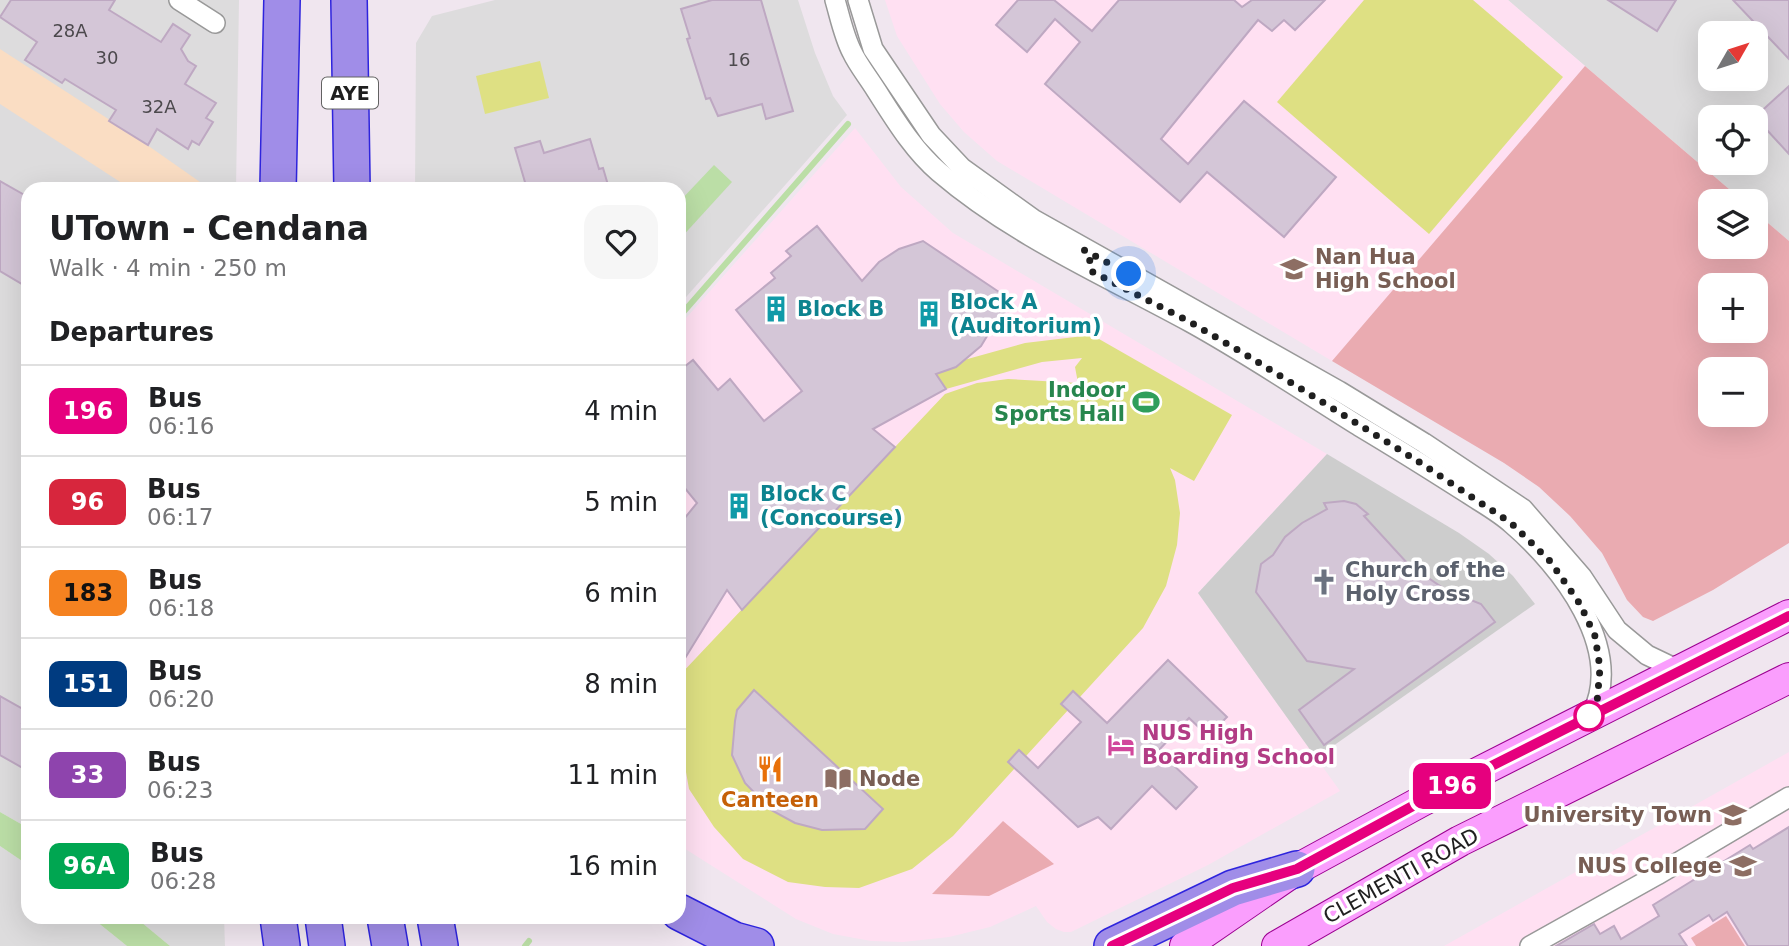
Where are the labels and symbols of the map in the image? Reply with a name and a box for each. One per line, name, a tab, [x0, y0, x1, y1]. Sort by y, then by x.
house number: 28A	[52, 20, 88, 41]
north arrow	[1698, 21, 1768, 91]
house number: 30	[96, 47, 118, 68]
house number: 16	[728, 49, 750, 70]
road number: AYE	[322, 78, 378, 108]
house number: 32A	[141, 96, 177, 117]
place label: Nan Hua High School	[1315, 245, 1456, 293]
school or university icon: Nan Hua High School	[1279, 254, 1309, 284]
your location	[1111, 256, 1146, 291]
place label: Block A (Auditorium)	[950, 290, 1101, 338]
building icon: Block B	[761, 294, 791, 324]
place label: Block B	[797, 297, 884, 321]
building icon: Block A (Auditorium)	[914, 299, 944, 329]
place label: Indoor Sports Hall	[994, 378, 1126, 426]
sports icon: Indoor Sports Hall	[1131, 387, 1161, 417]
place label: Block C (Concourse)	[760, 482, 903, 530]
building icon: Block C (Concourse)	[724, 491, 754, 521]
place label: Church of the Holy Cross	[1345, 558, 1505, 606]
church icon: Church of the Holy Cross	[1309, 567, 1339, 597]
unlabelled marker	[1574, 701, 1604, 731]
place label: NUS High Boarding School	[1142, 721, 1335, 769]
hotel icon: NUS High Boarding School	[1106, 730, 1136, 760]
restaurant icon: Canteen	[755, 754, 785, 784]
line badge: 196	[1412, 763, 1492, 809]
library icon: Node	[823, 764, 853, 794]
place label: Node	[859, 767, 920, 791]
place label: Canteen	[721, 788, 819, 812]
school or university icon: University Town	[1718, 800, 1748, 830]
place label: University Town	[1523, 803, 1712, 827]
street label: CLEMENTI ROAD	[1319, 823, 1483, 929]
school or university icon: NUS College	[1728, 851, 1758, 881]
place label: NUS College	[1577, 854, 1722, 878]

